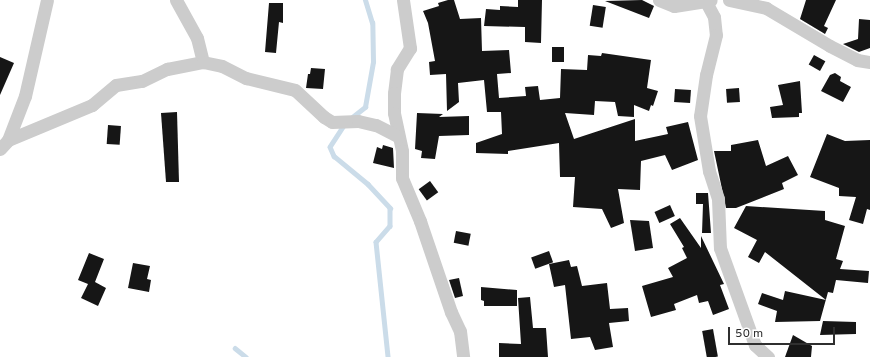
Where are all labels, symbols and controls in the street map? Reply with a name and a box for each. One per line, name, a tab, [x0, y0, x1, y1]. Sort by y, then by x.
scale bar	[730, 319, 837, 345]
text: 50 m	[735, 326, 763, 342]

